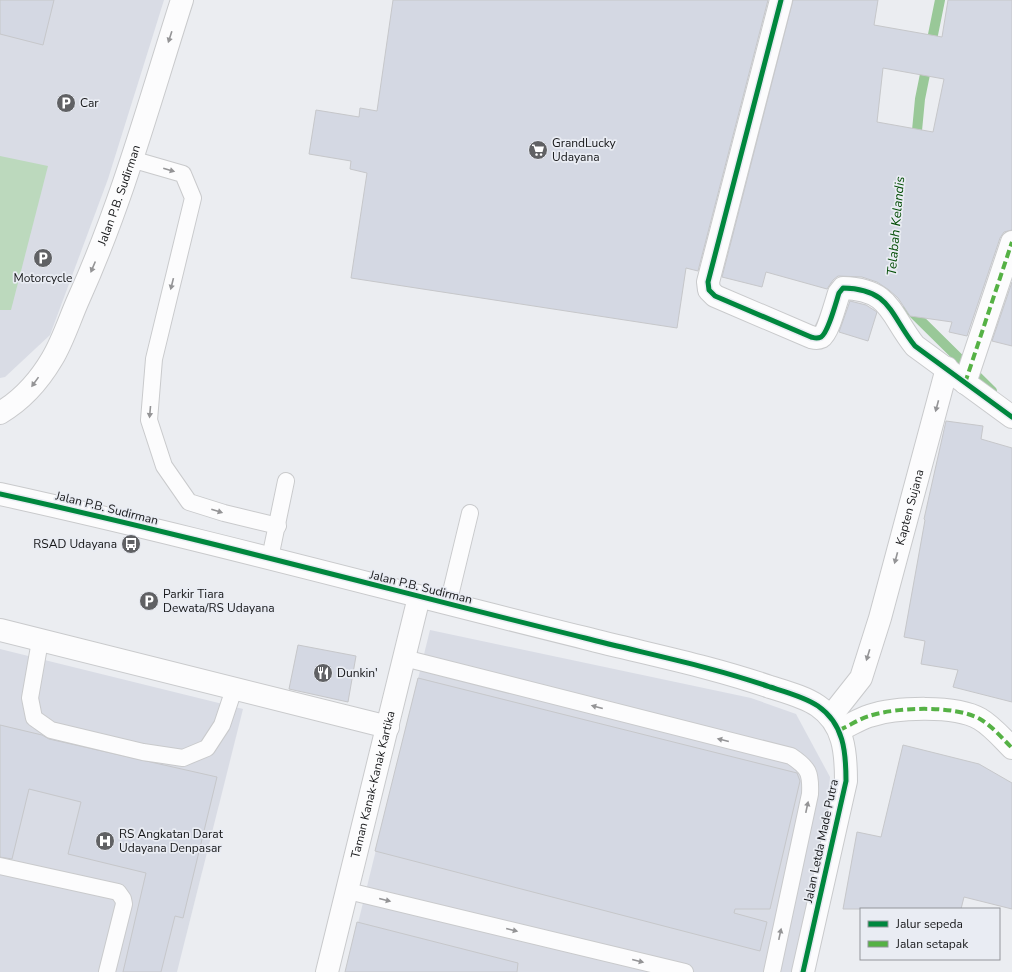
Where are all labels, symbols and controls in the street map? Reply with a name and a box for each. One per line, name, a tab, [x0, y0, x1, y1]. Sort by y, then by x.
one-way arrow	[167, 31, 173, 43]
parking icon: Car	[55, 92, 77, 114]
place label: Car	[80, 95, 99, 111]
place label: GrandLucky Udayana	[552, 135, 617, 165]
supermarket icon: GrandLucky Udayana	[527, 139, 549, 161]
street label: Jalan P.B. Sudirman	[94, 143, 144, 249]
one-way arrow	[162, 167, 175, 173]
water label: Telabah Kelandis	[883, 176, 909, 276]
parking icon: Motorcycle	[32, 247, 54, 269]
one-way arrow	[90, 261, 96, 273]
place label: Motorcycle	[13, 270, 73, 286]
one-way arrow	[169, 278, 175, 290]
one-way arrow	[31, 377, 39, 388]
one-way arrow	[934, 400, 940, 412]
one-way arrow	[146, 406, 153, 418]
street label: Kapten Sujana	[892, 468, 927, 547]
street label: Jalan P.B. Sudirman	[53, 487, 160, 528]
one-way arrow	[211, 508, 223, 514]
bus stop icon: RSAD Udayana	[120, 533, 142, 555]
place label: RSAD Udayana	[33, 536, 117, 552]
one-way arrow	[893, 552, 899, 564]
street label: Jalan P.B. Sudirman	[367, 566, 474, 607]
place label: Parkir Tiara Dewata/RS Udayana	[163, 586, 275, 616]
parking icon: Parkir Tiara Dewata/RS Udayana	[138, 590, 160, 612]
one-way arrow	[865, 649, 871, 661]
restaurant icon: Dunkin'	[312, 662, 334, 684]
place label: Dunkin'	[337, 665, 378, 681]
one-way arrow	[591, 704, 603, 710]
street label: Taman Kanak-Kanak Kartika	[347, 709, 399, 860]
one-way arrow	[716, 736, 729, 742]
street label: Jalan Letda Made Putra	[800, 778, 842, 905]
one-way arrow	[805, 801, 811, 813]
place label: RS Angkatan Darat Udayana Denpasar	[119, 826, 224, 856]
hospital icon: RS Angkatan Darat Udayana Denpasar	[94, 830, 116, 852]
one-way arrow	[379, 897, 392, 903]
legend	[860, 908, 1000, 960]
text: Jalur sepeda	[895, 916, 963, 932]
one-way arrow	[506, 928, 518, 934]
one-way arrow	[777, 928, 783, 940]
text: Jalan setapak	[895, 936, 969, 952]
one-way arrow	[632, 958, 644, 964]

